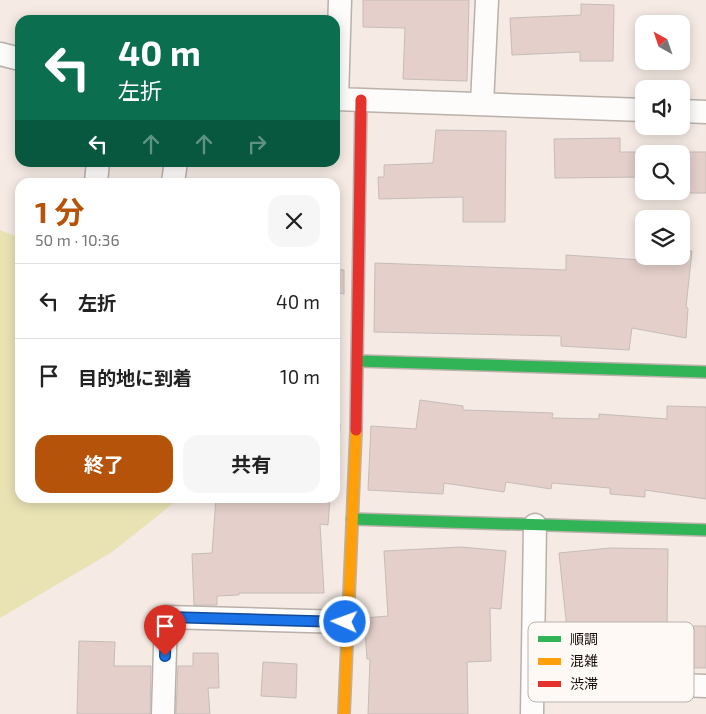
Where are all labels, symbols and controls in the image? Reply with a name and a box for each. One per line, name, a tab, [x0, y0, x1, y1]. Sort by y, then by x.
north arrow	[635, 15, 690, 70]
map controls	[635, 15, 690, 265]
text: 40 m	[118, 31, 201, 73]
icon: left	[35, 35, 100, 100]
text: 左折	[118, 77, 162, 103]
button: sound	[635, 80, 690, 135]
icon: left	[84, 130, 112, 158]
icon: ahead	[137, 130, 165, 158]
icon: ahead	[190, 130, 218, 158]
icon: right	[243, 130, 271, 158]
button: search	[635, 145, 690, 200]
text: 1 分	[35, 193, 84, 229]
button: close	[268, 195, 320, 247]
button: layers	[635, 210, 690, 265]
text: 50 m · 10:36	[35, 230, 120, 249]
icon: left	[35, 287, 63, 315]
text: 40 m	[276, 290, 320, 313]
text: 左折	[78, 291, 116, 314]
icon: arrive	[35, 362, 63, 390]
text: 10 m	[280, 365, 320, 388]
text: 目的地に到着	[78, 366, 192, 389]
button: 終了	[35, 435, 173, 493]
button: 共有	[183, 435, 320, 493]
position arrow	[318, 595, 370, 647]
pin	[144, 605, 186, 656]
icon: arrive	[151, 612, 179, 640]
legend	[528, 622, 694, 702]
text: 順調	[570, 630, 598, 647]
text: 混雑	[570, 652, 598, 669]
text: 渋滞	[570, 675, 598, 692]

